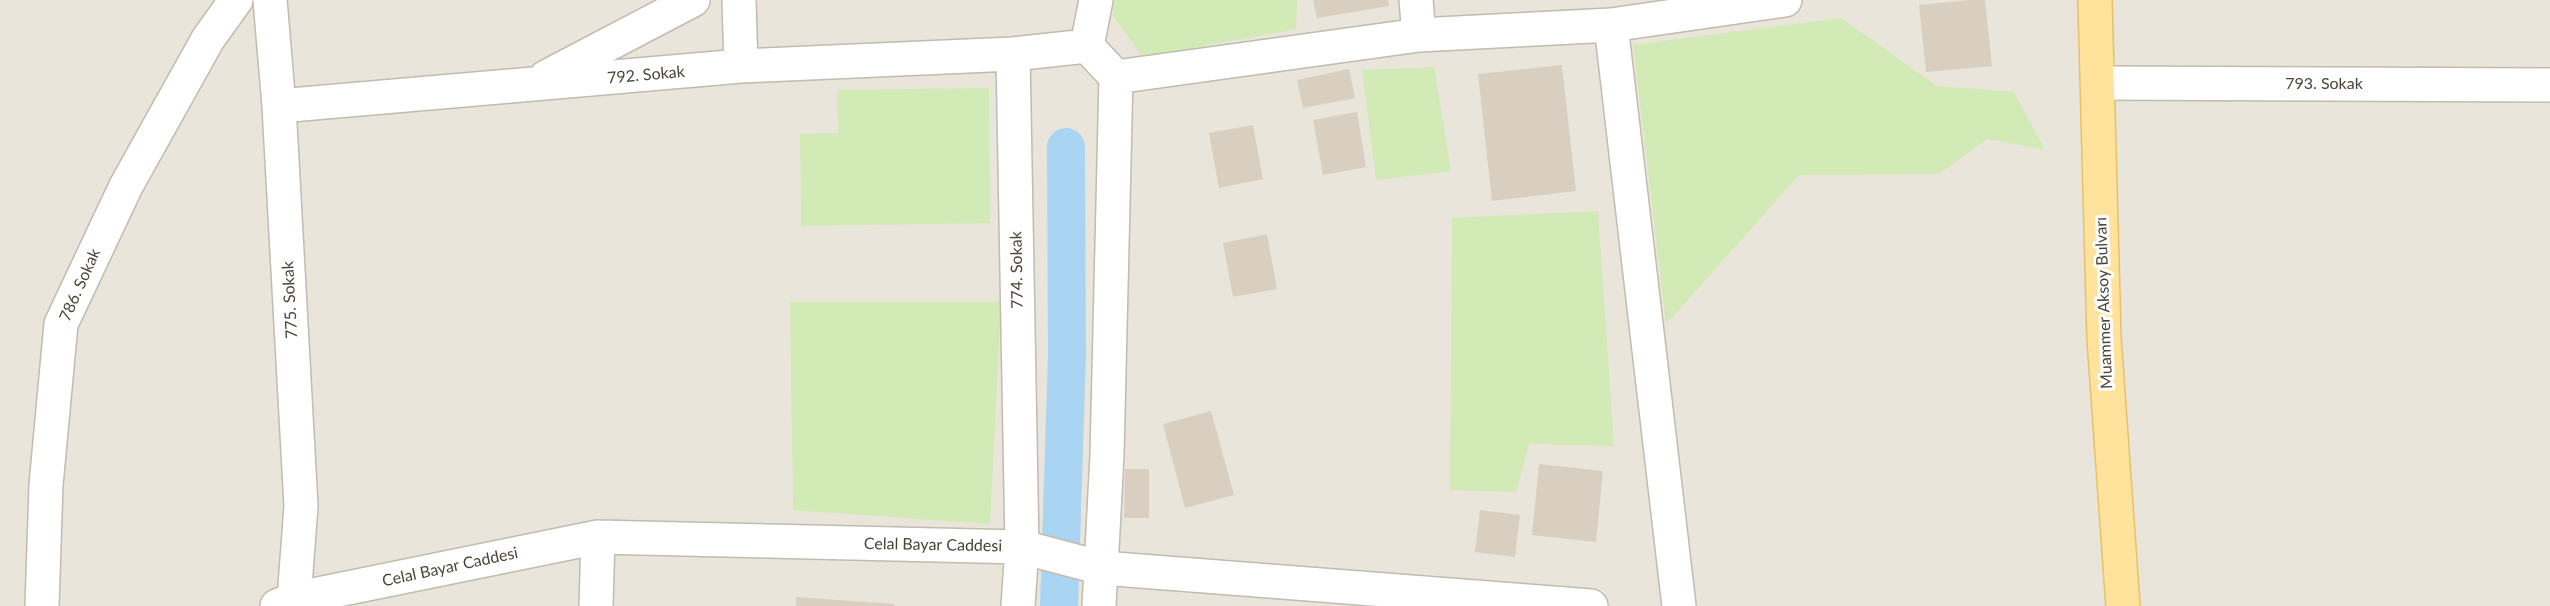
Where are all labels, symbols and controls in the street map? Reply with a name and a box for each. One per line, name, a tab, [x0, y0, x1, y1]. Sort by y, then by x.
street label: 792. Sokak	[606, 62, 686, 88]
street label: 793. Sokak	[2285, 74, 2363, 94]
street label: Muammer Aksoy Bulvarı	[2091, 217, 2117, 389]
street label: 774. Sokak	[1007, 231, 1027, 309]
street label: 786. Sokak	[55, 246, 105, 324]
street label: 775. Sokak	[278, 261, 302, 339]
street label: Celal Bayar Caddesi	[864, 534, 1002, 556]
street label: Celal Bayar Caddesi	[380, 543, 520, 591]

